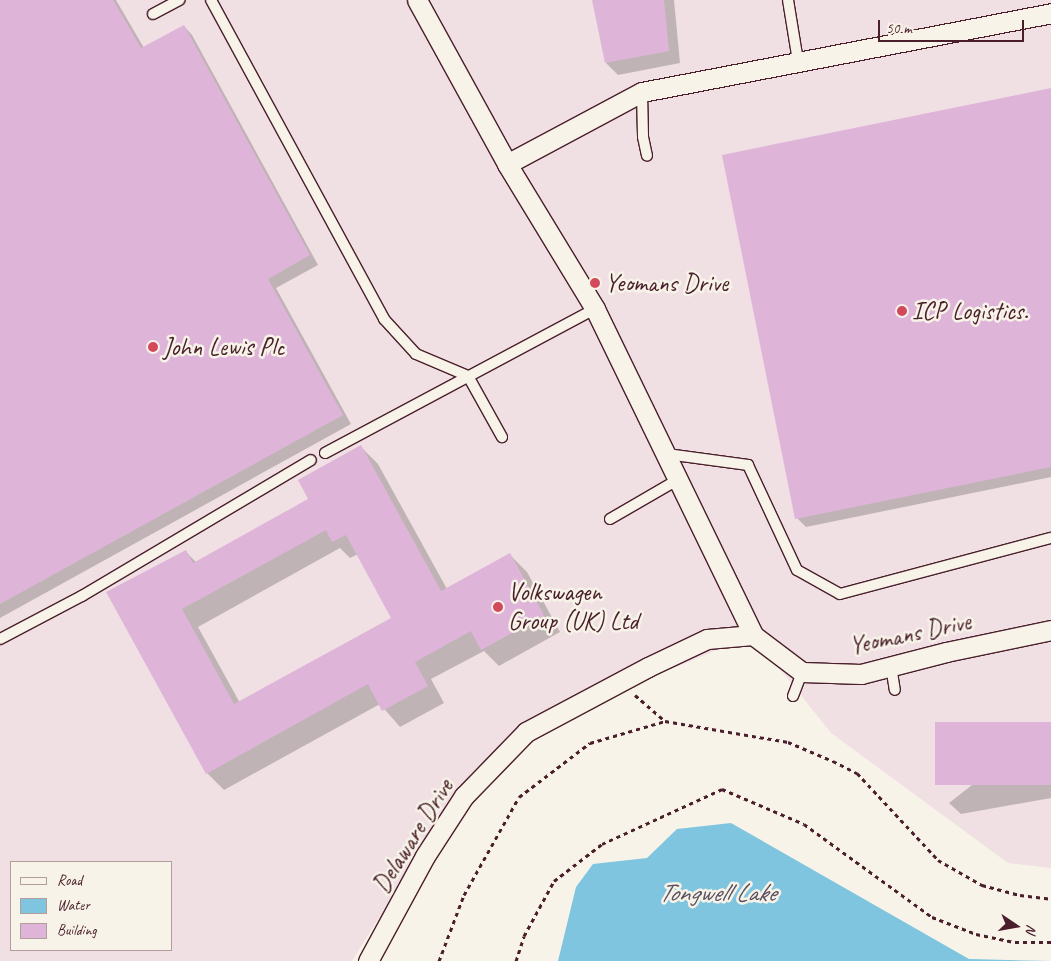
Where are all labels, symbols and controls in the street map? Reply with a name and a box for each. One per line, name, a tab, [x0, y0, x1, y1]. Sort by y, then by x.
scale bar	[881, 10, 1027, 42]
text: 50 m	[886, 19, 912, 38]
place label: Yeomans Drive	[605, 268, 728, 298]
marker: Yeomans Drive	[589, 277, 601, 289]
place label: ICP Logistics.	[912, 296, 1028, 326]
marker: ICP Logistics.	[896, 305, 908, 317]
place label: John Lewis Plc	[163, 332, 284, 362]
marker: John Lewis Plc	[147, 341, 159, 353]
place label: Volkswagen Group (UK) Ltd	[508, 578, 638, 637]
marker: Volkswagen Group (UK) Ltd	[492, 601, 504, 613]
street label: Yeomans Drive	[847, 607, 973, 661]
street label: Delaware Drive	[366, 774, 460, 898]
legend	[10, 861, 172, 951]
text: Road	[57, 871, 82, 890]
water label: Tongwell Lake	[658, 877, 776, 909]
text: Water	[57, 896, 90, 915]
north arrow	[991, 901, 1041, 951]
text: Building	[57, 921, 96, 940]
text: N	[1022, 923, 1040, 935]

